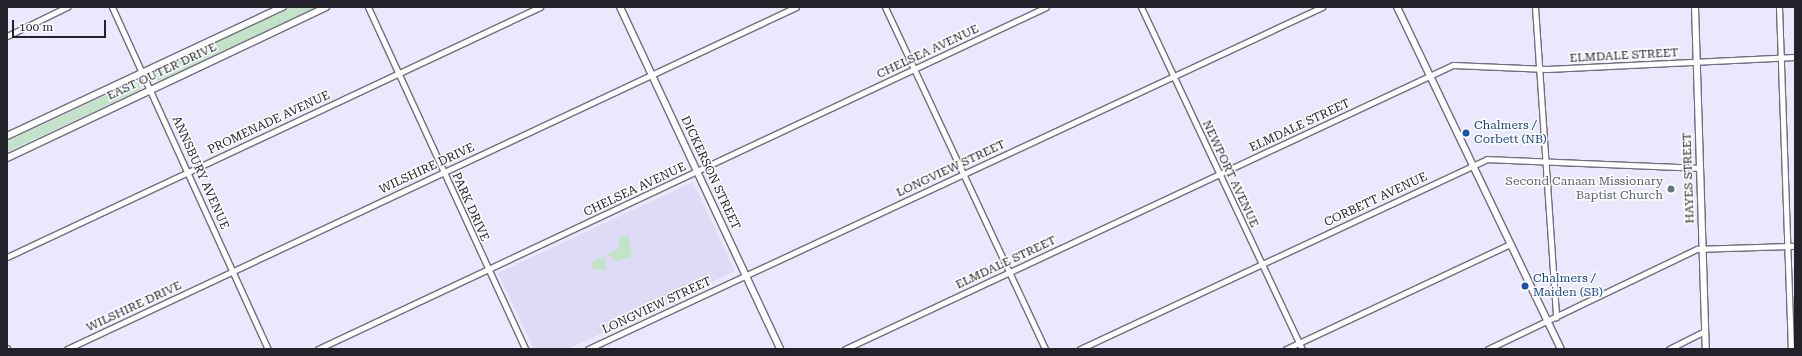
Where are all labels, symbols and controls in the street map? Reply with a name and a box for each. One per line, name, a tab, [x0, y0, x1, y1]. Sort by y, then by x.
scale bar	[14, 12, 108, 38]
text: 100 m	[19, 20, 53, 34]
street label: CHELSEA AVENUE	[875, 22, 981, 82]
street label: EAST OUTER DRIVE	[105, 40, 219, 104]
street label: ELMDALE STREET	[1569, 46, 1679, 66]
street label: PROMENADE AVENUE	[206, 88, 332, 158]
street label: ELMDALE STREET	[1248, 96, 1352, 156]
street label: ANNSBURY AVENUE	[169, 114, 231, 232]
street label: DICKERSON STREET	[677, 114, 743, 232]
street label: NEWPORT AVENUE	[1199, 118, 1261, 230]
place label: Chalmers / Corbett (NB)	[1474, 119, 1547, 147]
marker: Chalmers / Corbett (NB)	[1461, 128, 1471, 138]
street label: HAYES STREET	[1680, 132, 1698, 224]
street label: LONGVIEW STREET	[894, 137, 1008, 201]
street label: WILSHIRE DRIVE	[377, 141, 477, 197]
street label: CHELSEA AVENUE	[582, 160, 688, 220]
street label: PARK DRIVE	[448, 170, 492, 244]
street label: CORBETT AVENUE	[1322, 170, 1430, 230]
place label: Second Canaan Missionary Baptist Church	[1505, 175, 1663, 203]
marker: Second Canaan Missionary Baptist Church	[1666, 184, 1676, 194]
street label: ELMDALE STREET	[954, 233, 1058, 293]
place label: Chalmers / Maiden (SB)	[1533, 272, 1603, 300]
street label: LONGVIEW STREET	[600, 274, 714, 338]
street label: WILSHIRE DRIVE	[84, 279, 184, 335]
marker: Chalmers / Maiden (SB)	[1520, 281, 1530, 291]

